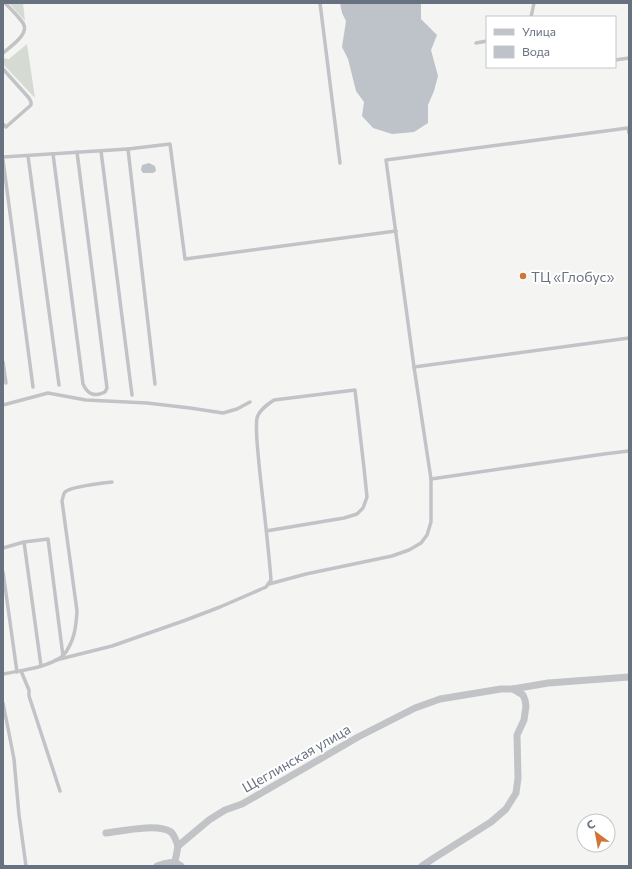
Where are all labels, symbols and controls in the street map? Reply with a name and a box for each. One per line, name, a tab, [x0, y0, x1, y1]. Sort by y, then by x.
legend	[486, 16, 616, 68]
text: Улица	[522, 24, 556, 38]
text: Вода	[522, 44, 550, 58]
place label: ТЦ «Глобус»	[531, 268, 614, 285]
marker: ТЦ «Глобус»	[518, 271, 528, 281]
street label: Щеглинская улица	[239, 720, 353, 796]
north arrow	[576, 813, 616, 853]
text: С	[584, 816, 597, 832]

